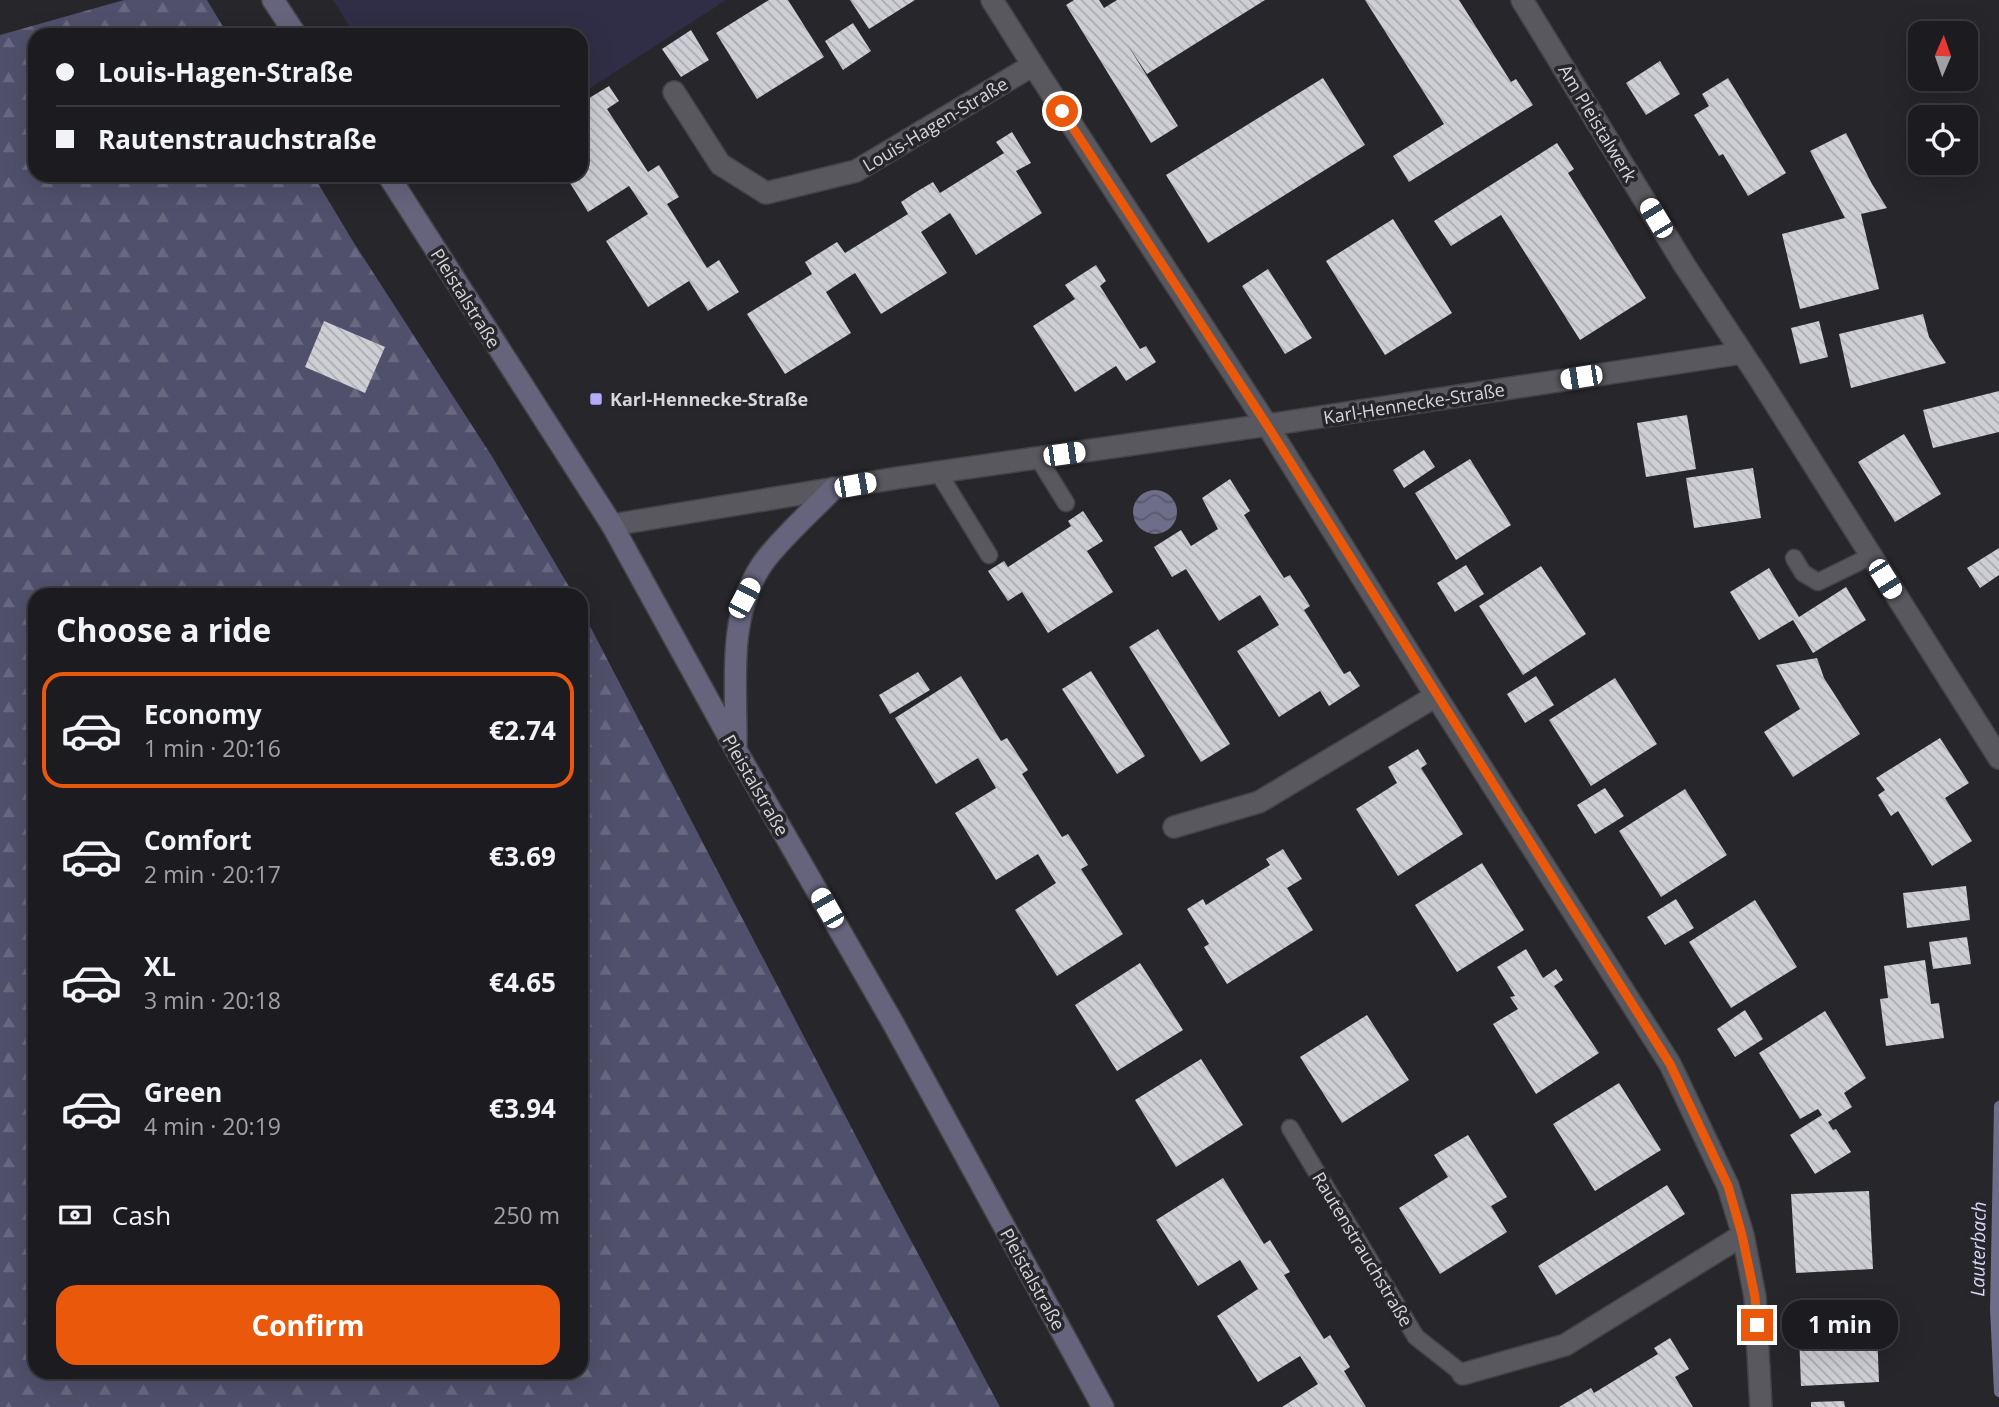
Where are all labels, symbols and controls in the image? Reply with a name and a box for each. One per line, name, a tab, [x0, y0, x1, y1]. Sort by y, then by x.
north arrow	[1908, 21, 1978, 91]
map controls	[1908, 21, 1978, 175]
text: Louis-Hagen-Straße	[98, 54, 353, 90]
street label: Am Pleistalwerk	[1553, 60, 1643, 187]
street label: Louis-Hagen-Straße	[858, 71, 1012, 177]
route start	[1046, 95, 1078, 127]
button: locate	[1908, 105, 1978, 175]
text: Rautenstrauchstraße	[98, 121, 377, 157]
car	[1637, 195, 1676, 241]
street label: Pleistalstraße	[426, 244, 506, 352]
car	[1559, 363, 1604, 391]
street label: Karl-Hennecke-Straße	[1322, 377, 1506, 429]
place label: Karl-Hennecke-Straße	[610, 387, 808, 411]
marker: Karl-Hennecke-Straße	[588, 391, 604, 407]
car	[1042, 441, 1087, 467]
car	[833, 471, 878, 499]
car	[1865, 556, 1906, 602]
car	[725, 575, 764, 621]
text: Choose a ride	[56, 608, 271, 651]
text: Economy	[144, 696, 262, 732]
icon: car	[60, 699, 123, 762]
text: €2.74	[489, 712, 556, 748]
street label: Pleistalstraße	[717, 730, 795, 840]
text: 1 min · 20:16	[144, 732, 281, 764]
text: Comfort	[144, 822, 251, 858]
icon: car	[60, 825, 123, 888]
text: €3.69	[489, 838, 556, 874]
text: 2 min · 20:17	[144, 858, 281, 890]
car	[808, 885, 847, 931]
text: XL	[144, 948, 176, 984]
icon: car	[60, 951, 123, 1014]
text: €4.65	[489, 964, 556, 1000]
text: 3 min · 20:18	[144, 984, 281, 1016]
text: Green	[144, 1074, 222, 1110]
icon: car	[60, 1077, 123, 1140]
text: €3.94	[489, 1090, 556, 1126]
text: 4 min · 20:19	[144, 1110, 281, 1142]
street label: Rautenstrauchstraße	[1307, 1167, 1419, 1331]
icon: cash	[56, 1196, 94, 1234]
text: Cash	[112, 1197, 171, 1233]
text: 250 m	[493, 1199, 560, 1231]
water label: Lauterbach	[1964, 1201, 1992, 1297]
street label: Pleistalstraße	[995, 1224, 1071, 1334]
button: Confirm	[56, 1285, 560, 1365]
callout: 1 min	[1782, 1300, 1897, 1350]
text: 1 min	[1808, 1308, 1872, 1340]
route end	[1741, 1309, 1773, 1341]

